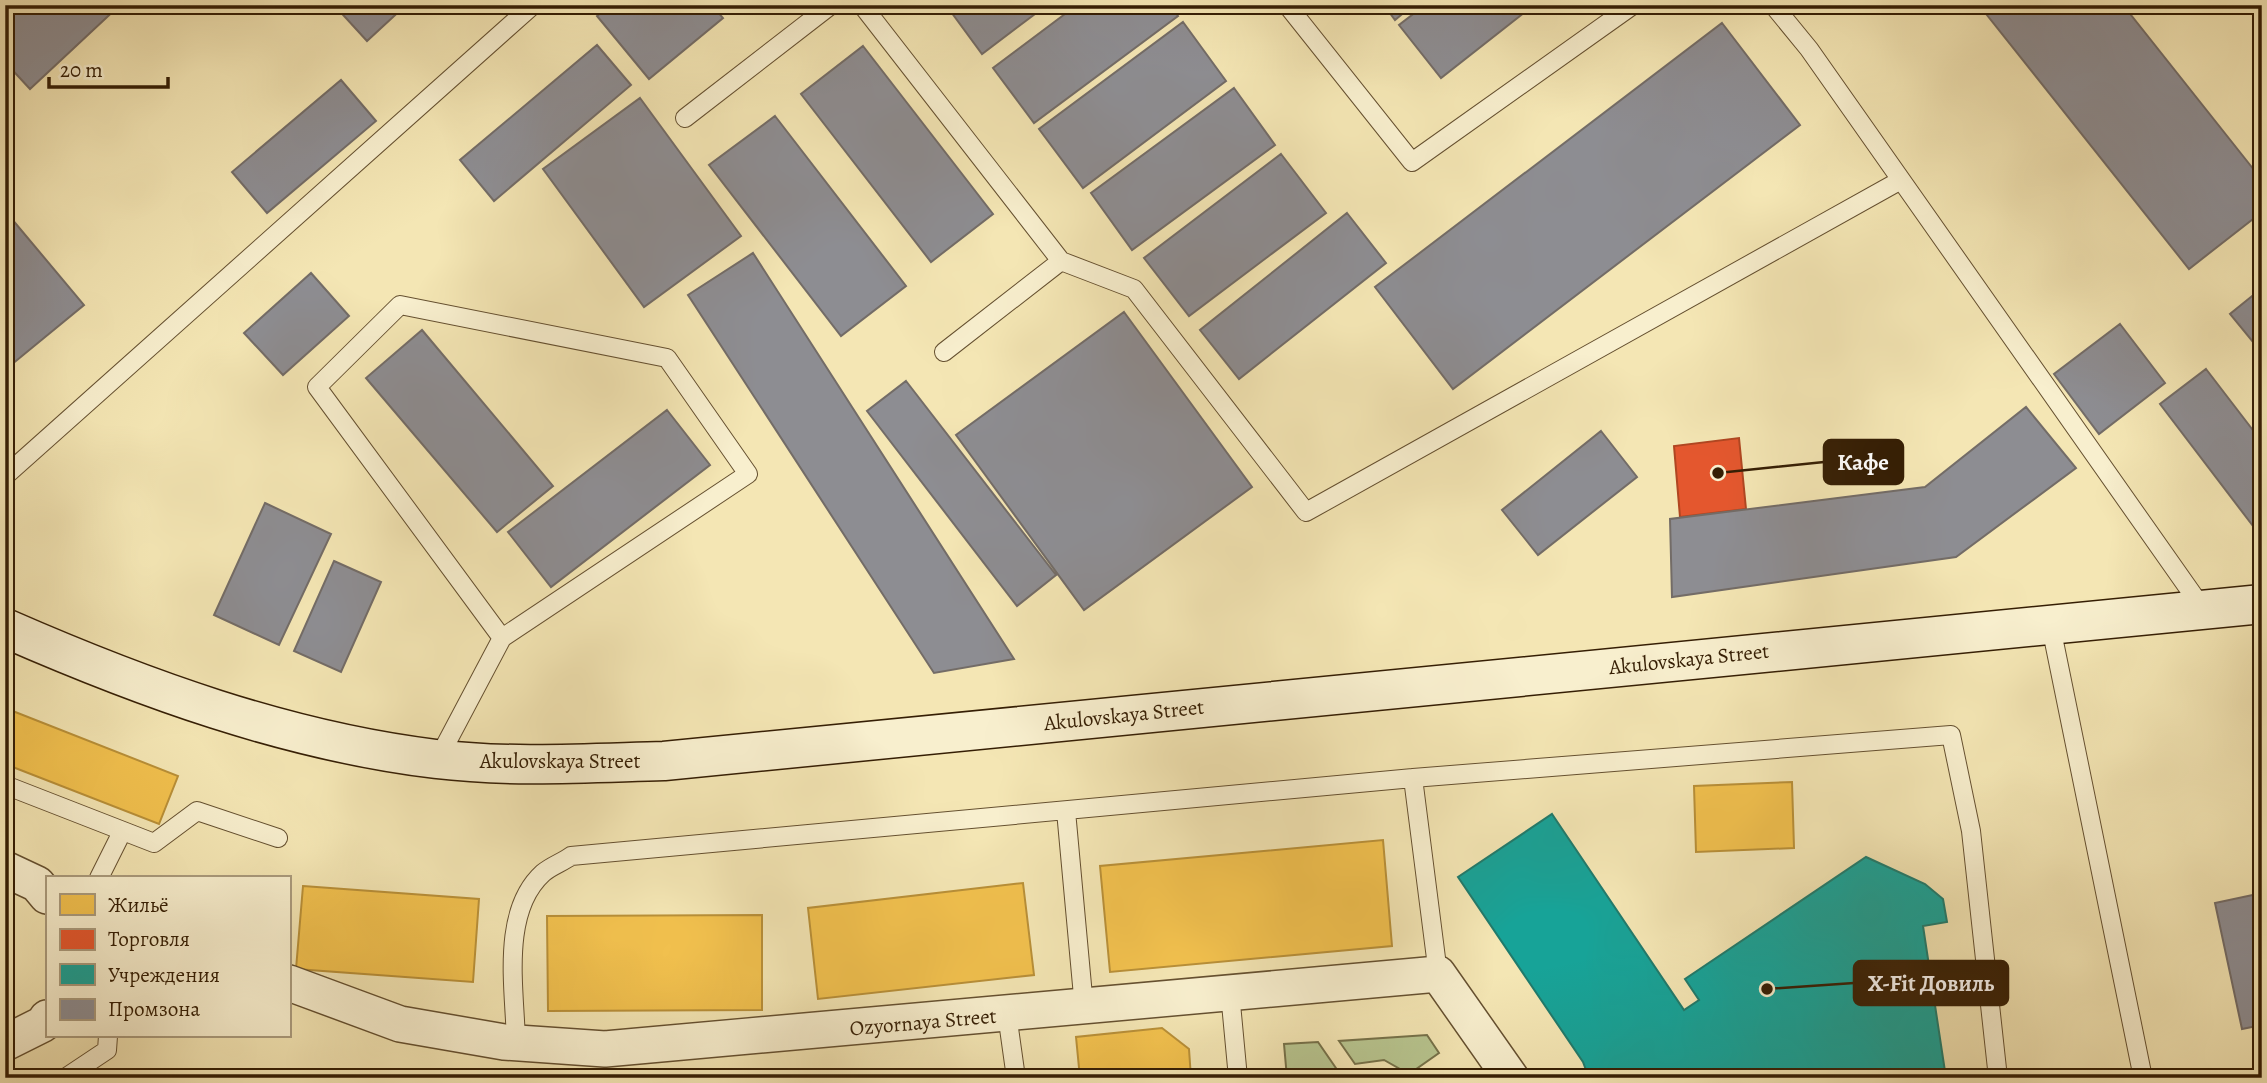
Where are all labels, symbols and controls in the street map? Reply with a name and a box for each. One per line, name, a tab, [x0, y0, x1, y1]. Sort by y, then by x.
scale bar	[49, 46, 168, 90]
text: 20 m	[60, 56, 103, 84]
callout: Кафе	[1824, 440, 1903, 484]
text: Кафе	[1837, 447, 1889, 478]
street label: Akulovskaya Street	[1607, 637, 1770, 681]
street label: Akulovskaya Street	[1042, 693, 1205, 737]
street label: Akulovskaya Street	[479, 747, 640, 775]
legend	[46, 876, 290, 1038]
text: Жильё	[108, 891, 169, 919]
text: Торговля	[108, 925, 190, 953]
text: Учреждения	[108, 961, 220, 989]
callout: X-Fit Довиль	[1854, 961, 2008, 1005]
text: X-Fit Довиль	[1868, 968, 1995, 999]
text: Промзона	[108, 995, 201, 1023]
street label: Ozyornaya Street	[848, 1002, 998, 1042]

